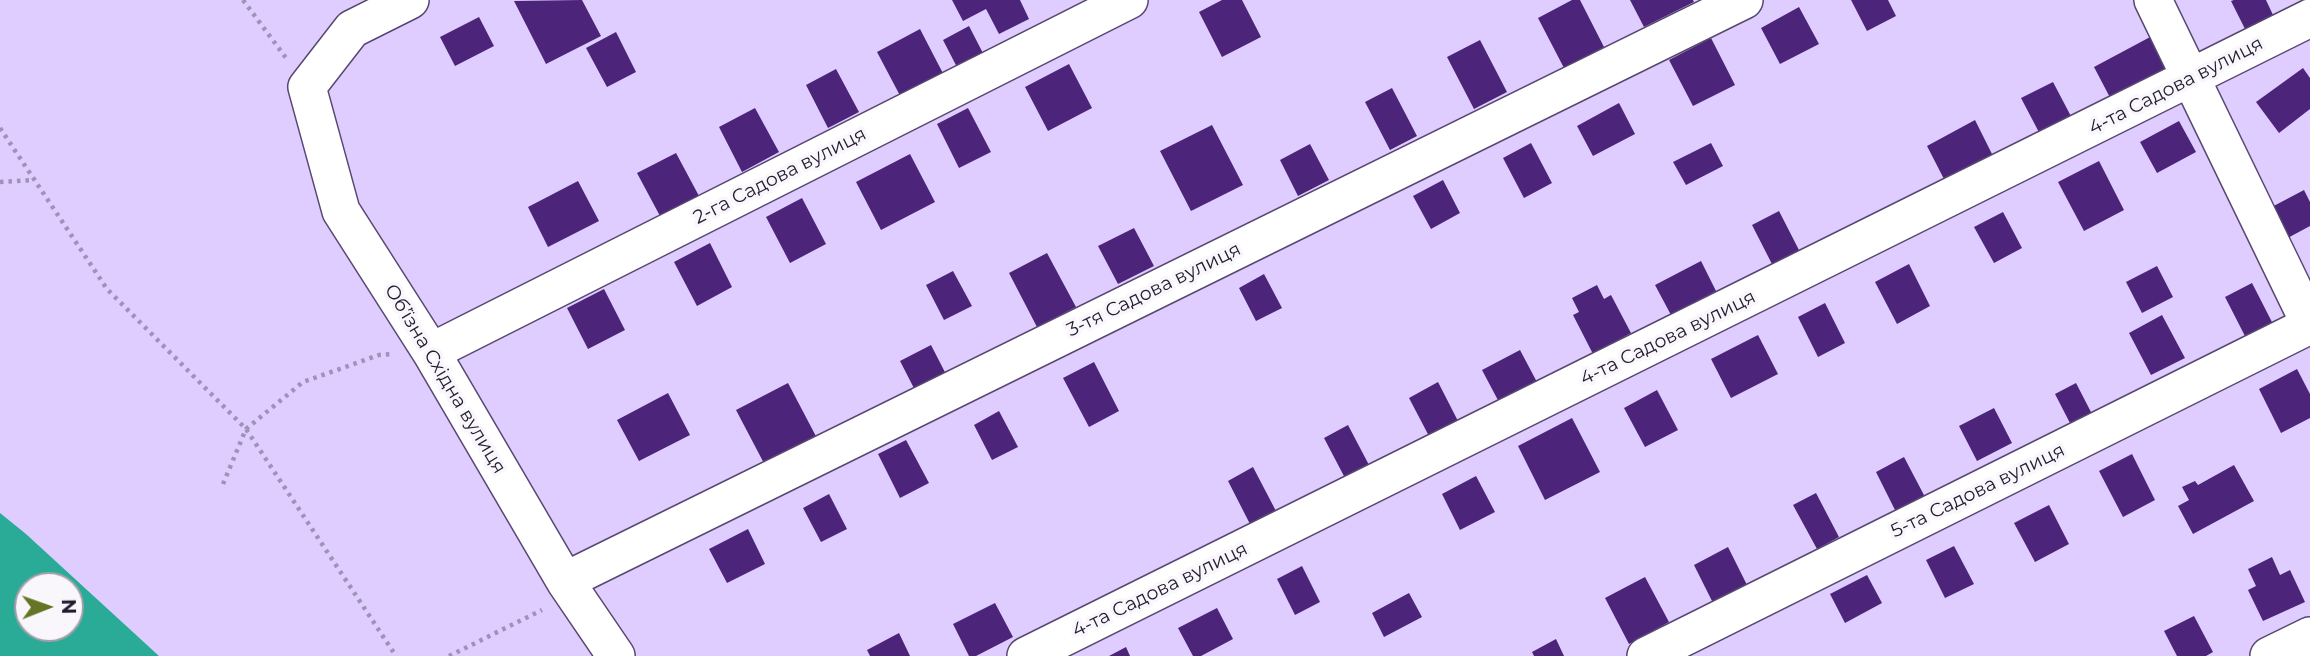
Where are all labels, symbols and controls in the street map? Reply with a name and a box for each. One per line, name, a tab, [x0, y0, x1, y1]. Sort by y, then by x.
street label: 4-та Садова вулиця	[2085, 32, 2267, 140]
street label: 2-га Садова вулиця	[690, 123, 870, 229]
street label: 3-тя Садова вулиця	[1063, 238, 1245, 342]
street label: Обʼїзна Східна вулиця	[379, 280, 511, 478]
street label: 4-та Садова вулиця	[1576, 286, 1760, 390]
street label: 5-та Садова вулиця	[1887, 439, 2069, 543]
street label: 4-та Садова вулиця	[1068, 538, 1252, 642]
north arrow	[14, 572, 84, 642]
text: N	[57, 599, 80, 615]

